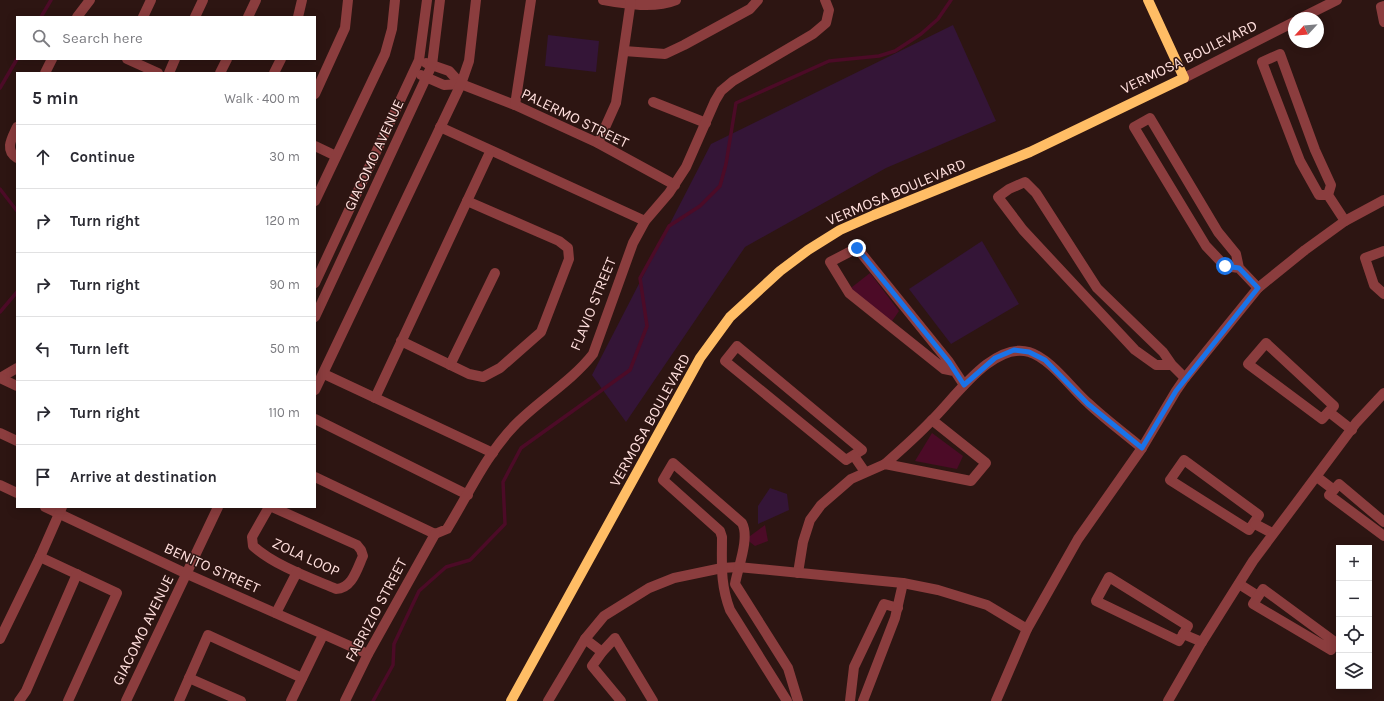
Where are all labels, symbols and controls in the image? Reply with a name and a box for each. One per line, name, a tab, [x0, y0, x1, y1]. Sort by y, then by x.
north arrow	[1288, 12, 1324, 48]
search box	[16, 16, 316, 60]
street label: VERMOSA BOULEVARD	[1118, 16, 1260, 98]
icon: search	[30, 27, 52, 49]
text: Search here	[62, 29, 143, 47]
street label: PALERMO STREET	[518, 84, 632, 152]
text: 5 min	[32, 88, 79, 108]
text: Walk · 400 m	[224, 91, 300, 106]
street label: GIACOMO AVENUE	[340, 96, 408, 214]
icon: ahead	[32, 146, 54, 168]
text: Continue	[70, 148, 135, 166]
text: 30 m	[269, 149, 300, 164]
street label: VERMOSA BOULEVARD	[824, 154, 968, 230]
icon: right	[32, 210, 54, 232]
text: Turn right	[70, 212, 140, 230]
text: 120 m	[265, 213, 300, 228]
route end	[848, 239, 866, 257]
street label: FLAVIO STREET	[566, 254, 620, 353]
route start	[1216, 257, 1234, 275]
icon: right	[32, 274, 54, 296]
text: Turn right	[70, 276, 140, 294]
text: 90 m	[269, 277, 300, 292]
icon: left	[32, 338, 54, 360]
text: Turn left	[70, 340, 129, 358]
text: 50 m	[270, 341, 300, 356]
street label: VERMOSA BOULEVARD	[606, 350, 694, 490]
icon: right	[32, 402, 54, 424]
text: Turn right	[70, 404, 140, 422]
text: 110 m	[268, 405, 300, 420]
icon: arrive	[32, 466, 54, 488]
text: Arrive at destination	[70, 468, 217, 486]
street label: ZOLA LOOP	[269, 534, 343, 580]
street label: BENITO STREET	[161, 539, 263, 597]
map controls	[1336, 545, 1372, 689]
button: +	[1336, 545, 1372, 581]
street label: FABRIZIO STREET	[341, 555, 411, 665]
street label: GIACOMO AVENUE	[108, 572, 178, 688]
button: −	[1336, 581, 1372, 617]
button: locate	[1336, 617, 1372, 653]
button: layers	[1336, 653, 1372, 689]

